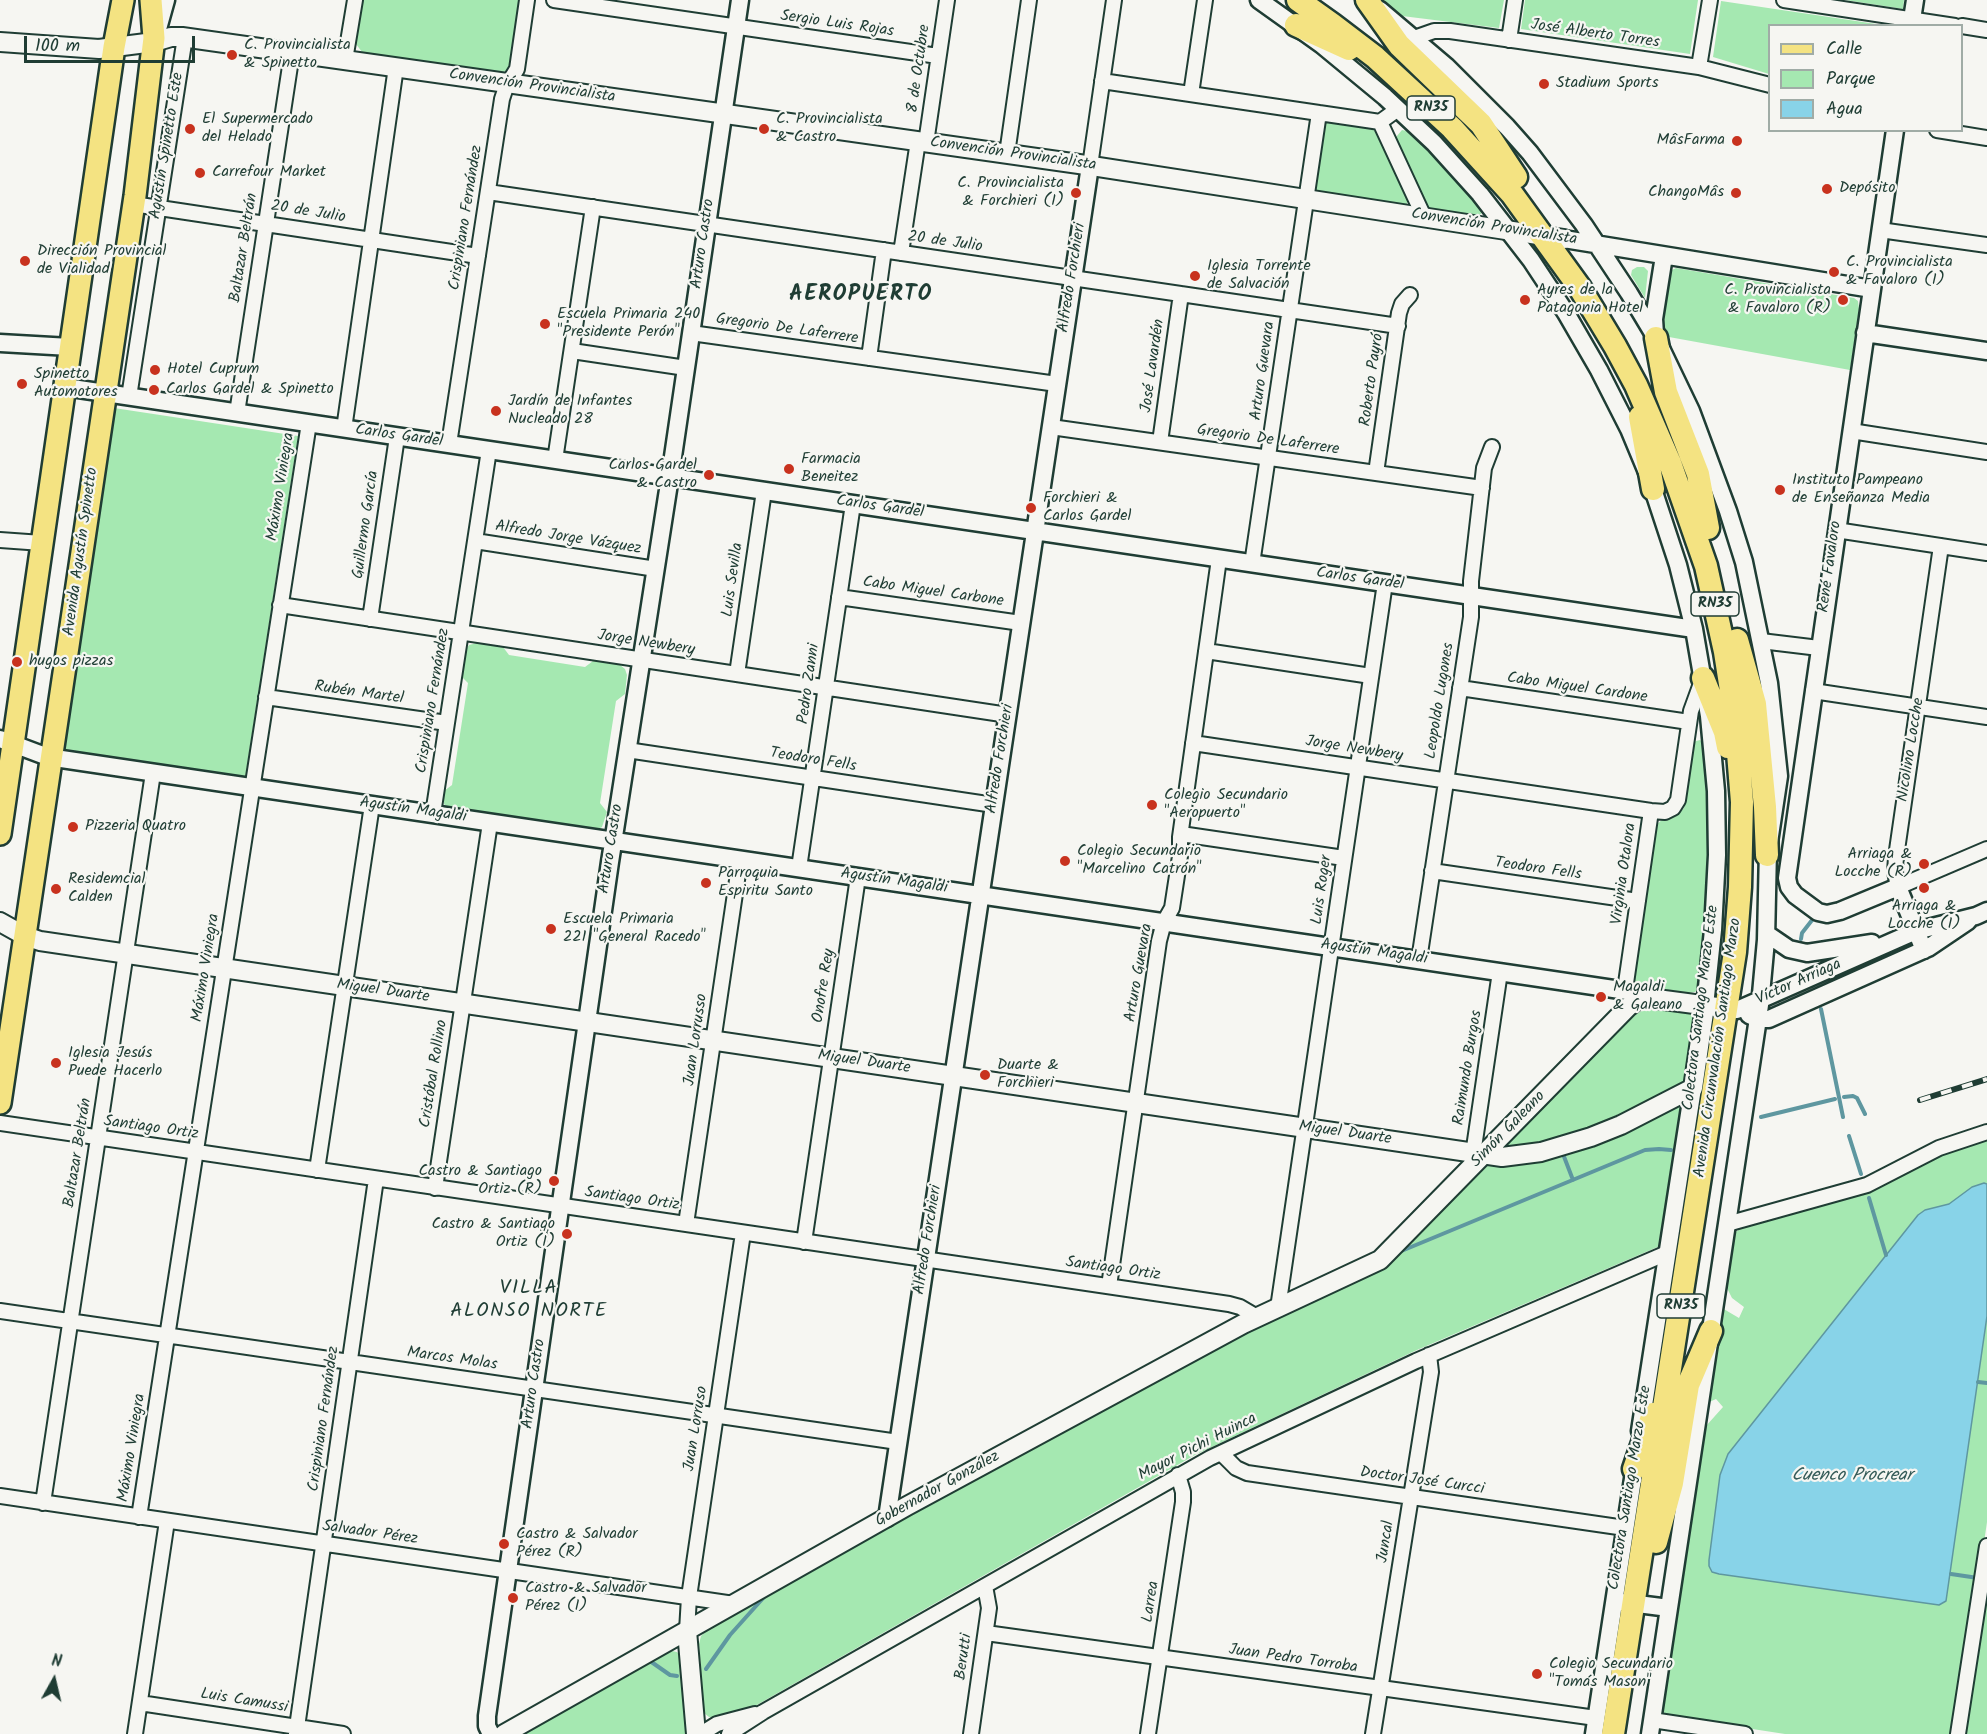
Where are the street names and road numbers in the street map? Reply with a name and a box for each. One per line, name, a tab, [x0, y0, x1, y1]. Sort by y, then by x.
street label: Sergio Luis Rojas	[779, 8, 895, 42]
street label: José Alberto Torres	[1529, 16, 1661, 54]
street label: 8 de Octubre	[904, 23, 936, 115]
street label: Convención Provincialista	[448, 66, 616, 108]
street label: Agustín Spinetto Este	[147, 71, 189, 221]
road number: RN35	[1407, 96, 1455, 120]
street label: Convención Provincialista	[929, 134, 1097, 176]
street label: Crispiniano Fernández	[446, 144, 488, 292]
street label: Baltazar Beltrán	[227, 192, 263, 304]
street label: 20 de Julio	[269, 198, 347, 228]
street label: Arturo Castro	[688, 198, 720, 290]
street label: Convención Provincialista	[1410, 205, 1578, 251]
street label: Alfredo Forchieri	[1055, 222, 1091, 334]
street label: 20 de Julio	[906, 228, 984, 258]
street label: Gregorio De Laferrere	[715, 311, 859, 349]
street label: José Lavardén	[1138, 318, 1170, 414]
street label: Arturo Guevara	[1248, 320, 1280, 422]
street label: Roberto Payró	[1357, 332, 1389, 428]
street label: Carlos Gardel	[354, 421, 444, 453]
street label: Gregorio De Laferrere	[1196, 422, 1340, 460]
street label: Máximo Viniegra	[264, 431, 300, 543]
street label: Avenida Agustín Spinetto	[61, 466, 103, 638]
street label: Guillermo García	[350, 470, 384, 580]
street label: Carlos Gardel	[835, 492, 925, 524]
street label: Alfredo Jorge Vázquez	[494, 518, 642, 560]
street label: René Favaloro	[1815, 520, 1847, 614]
street label: Luis Sevilla	[719, 541, 749, 619]
street label: Carlos Gardel	[1315, 564, 1405, 596]
street label: Cabo Miguel Carbone	[861, 574, 1005, 612]
road number: RN35	[1691, 592, 1739, 616]
street label: Crispiniano Fernández	[413, 627, 455, 775]
street label: Jorge Newbery	[596, 627, 696, 661]
street label: Leopoldo Lugones	[1422, 641, 1460, 761]
street label: Pedro Zanni	[795, 642, 825, 726]
street label: Cabo Miguel Cardone	[1505, 670, 1649, 708]
street label: Rubén Martel	[313, 678, 405, 710]
street label: Nicolino Locche	[1894, 697, 1930, 803]
street label: Alfredo Forchieri	[983, 703, 1019, 815]
street label: Jorge Newbery	[1304, 733, 1404, 767]
street label: Teodoro Fells	[768, 745, 858, 777]
street label: Agustín Magaldi	[358, 794, 468, 828]
street label: Arturo Castro	[595, 803, 629, 895]
street label: Virginia Otalora	[1608, 822, 1642, 926]
street label: Luis Roger	[1309, 854, 1337, 926]
street label: Teodoro Fells	[1493, 854, 1583, 886]
street label: Agustín Magaldi	[839, 865, 949, 899]
street label: Colectora Santiago Marzo Este	[1680, 904, 1724, 1112]
street label: Máximo Viniegra	[189, 912, 225, 1024]
street label: Avenida Circunvalación Santiago Marzo	[1691, 917, 1747, 1179]
street label: Arturo Guevara	[1122, 922, 1158, 1024]
street label: Agustín Magaldi	[1319, 936, 1429, 970]
street label: Onofre Rey	[810, 948, 840, 1024]
street label: Víctor Arriaga	[1753, 956, 1845, 1010]
street label: Miguel Duarte	[335, 976, 431, 1008]
street label: Juan Lorrusso	[681, 993, 713, 1087]
street label: Raimundo Burgos	[1450, 1009, 1488, 1127]
street label: Cristóbal Rollino	[417, 1019, 453, 1129]
street label: Miguel Duarte	[816, 1047, 912, 1079]
street label: Simón Galeano	[1468, 1088, 1550, 1172]
street label: Baltazar Beltrán	[61, 1097, 97, 1209]
street label: Santiago Ortiz	[102, 1113, 200, 1145]
street label: Miguel Duarte	[1297, 1118, 1393, 1150]
street label: Santiago Ortiz	[583, 1184, 681, 1216]
street label: Alfredo Forchieri	[911, 1184, 947, 1296]
street label: Santiago Ortiz	[1064, 1254, 1162, 1286]
road number: RN35	[1657, 1294, 1705, 1318]
street label: Arturo Castro	[519, 1338, 551, 1430]
street label: Marcos Molas	[406, 1344, 498, 1376]
street label: Crispiniano Fernández	[305, 1345, 345, 1493]
street label: Colectora Santiago Marzo Este	[1605, 1384, 1657, 1592]
street label: Juan Lorruso	[681, 1385, 713, 1473]
street label: Máximo Viniegra	[115, 1392, 151, 1504]
street label: Mayor Pichi Huinca	[1136, 1410, 1260, 1486]
street label: Gobernador González	[872, 1448, 1004, 1532]
street label: Doctor José Curcci	[1359, 1464, 1485, 1500]
street label: Salvador Pérez	[321, 1518, 419, 1550]
street label: Juncal	[1374, 1520, 1400, 1564]
street label: Larrea	[1139, 1580, 1165, 1624]
street label: Berutti	[952, 1633, 978, 1681]
street label: Juan Pedro Torroba	[1227, 1641, 1359, 1679]
street label: Luis Camussi	[199, 1686, 289, 1718]

